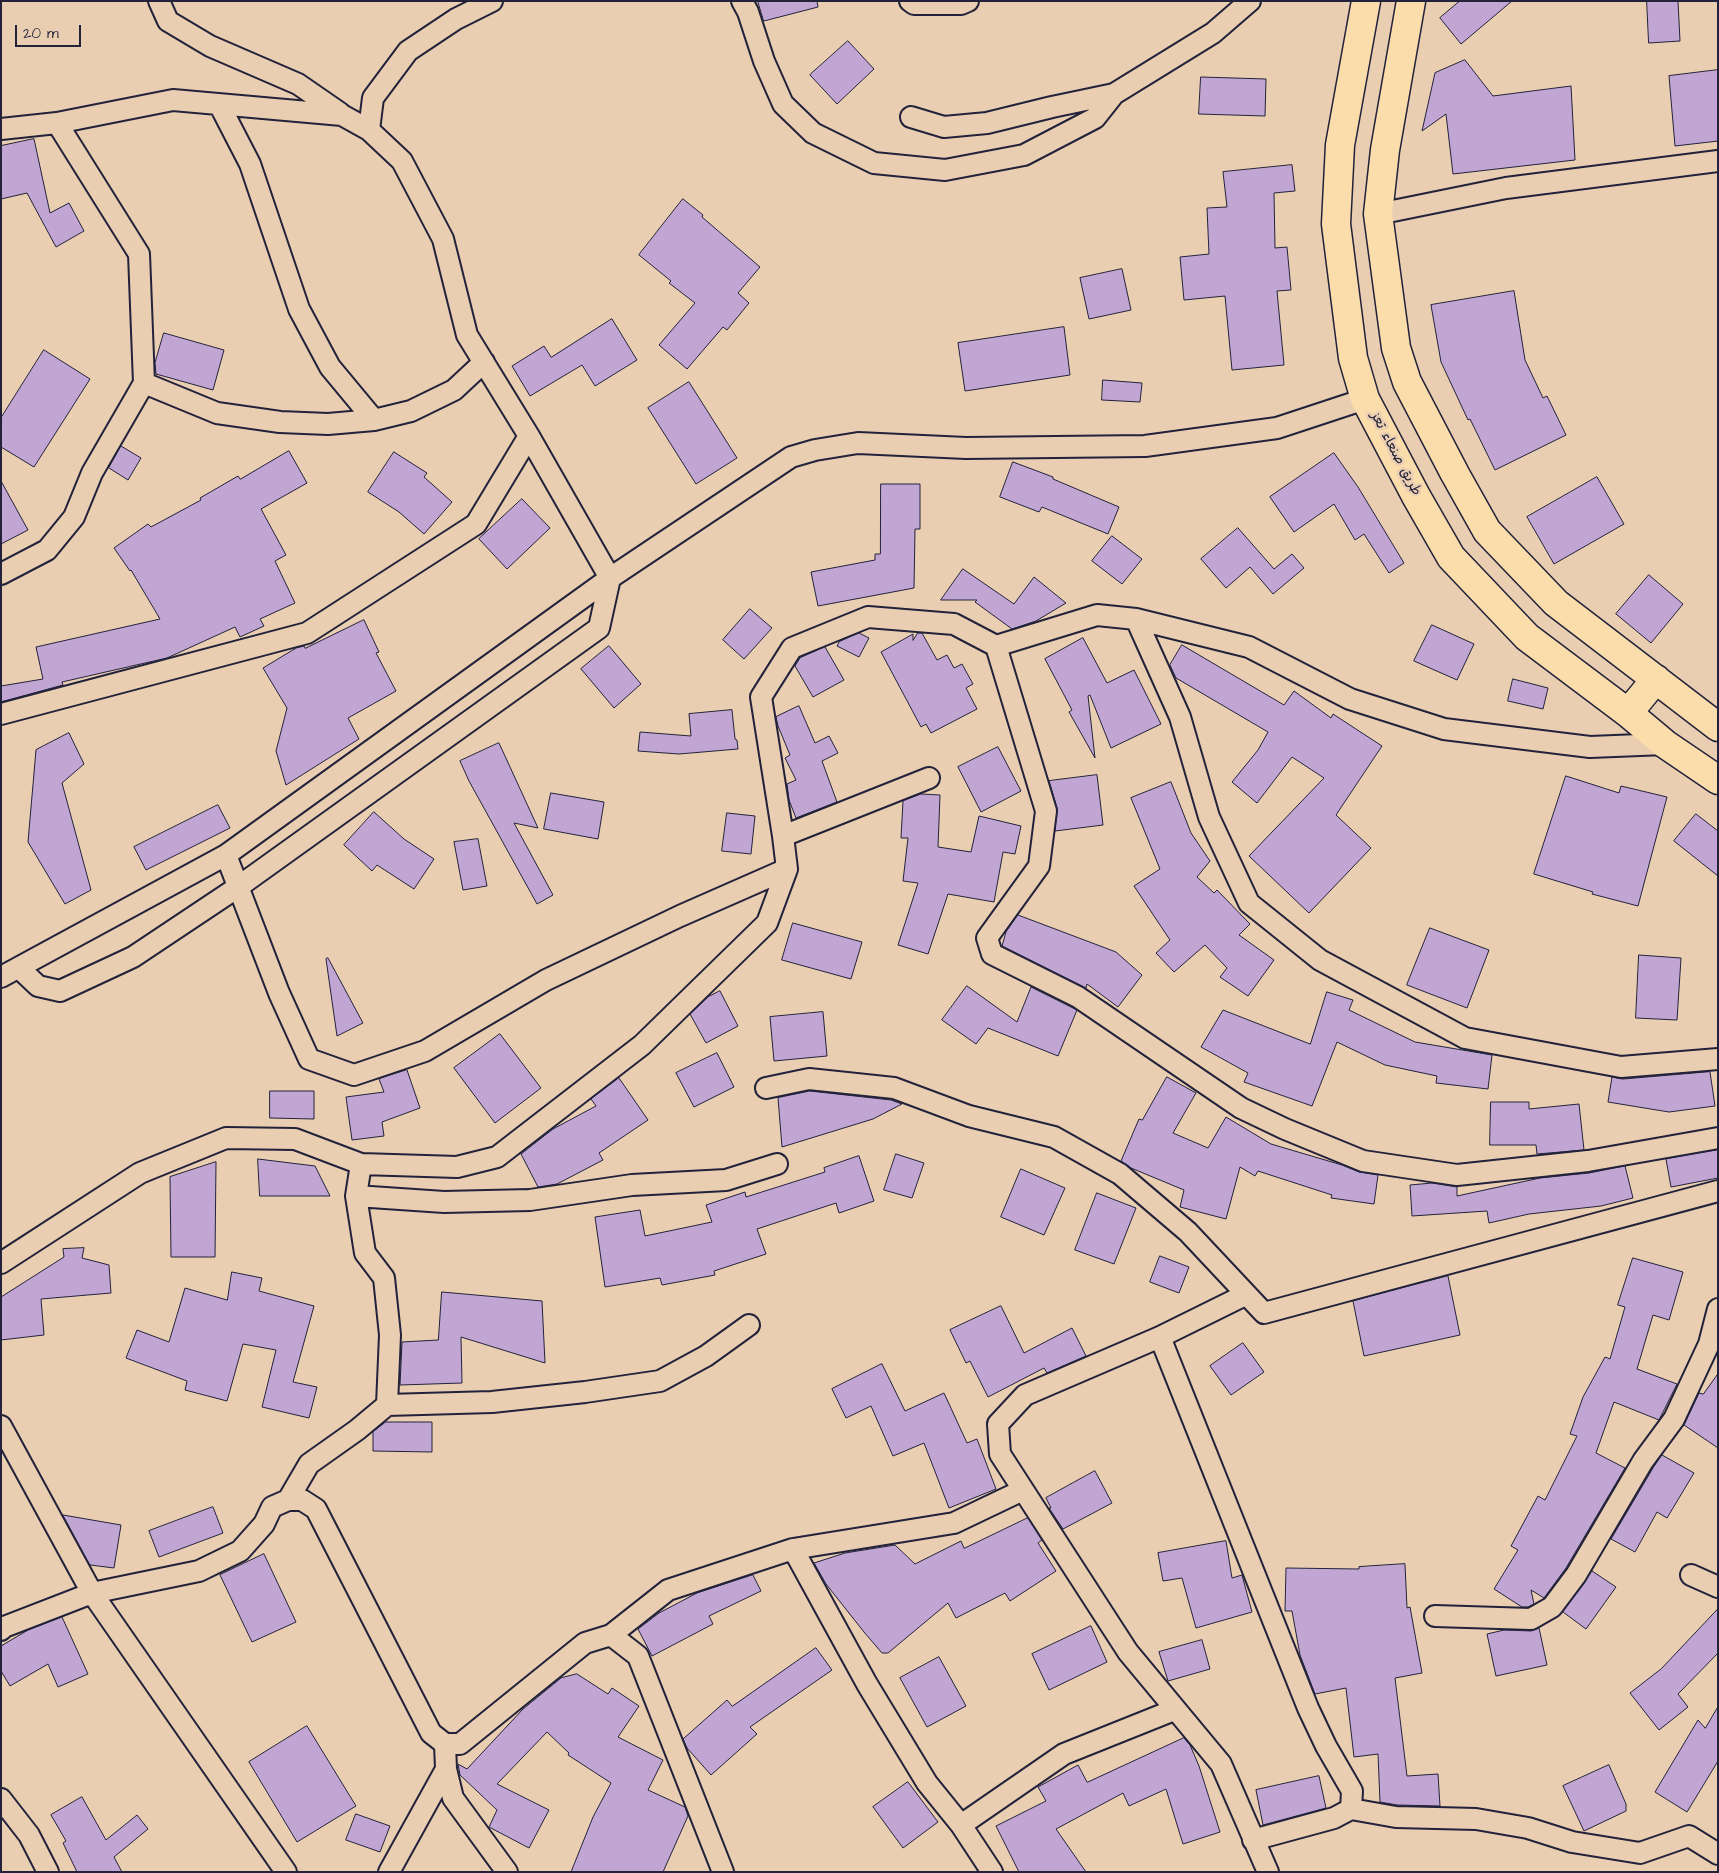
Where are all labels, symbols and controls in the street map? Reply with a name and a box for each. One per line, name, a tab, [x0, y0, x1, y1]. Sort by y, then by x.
scale bar	[18, 15, 84, 47]
text: 20 m	[23, 23, 59, 44]
street label: طريق صنعاء تعز	[1366, 409, 1424, 499]

